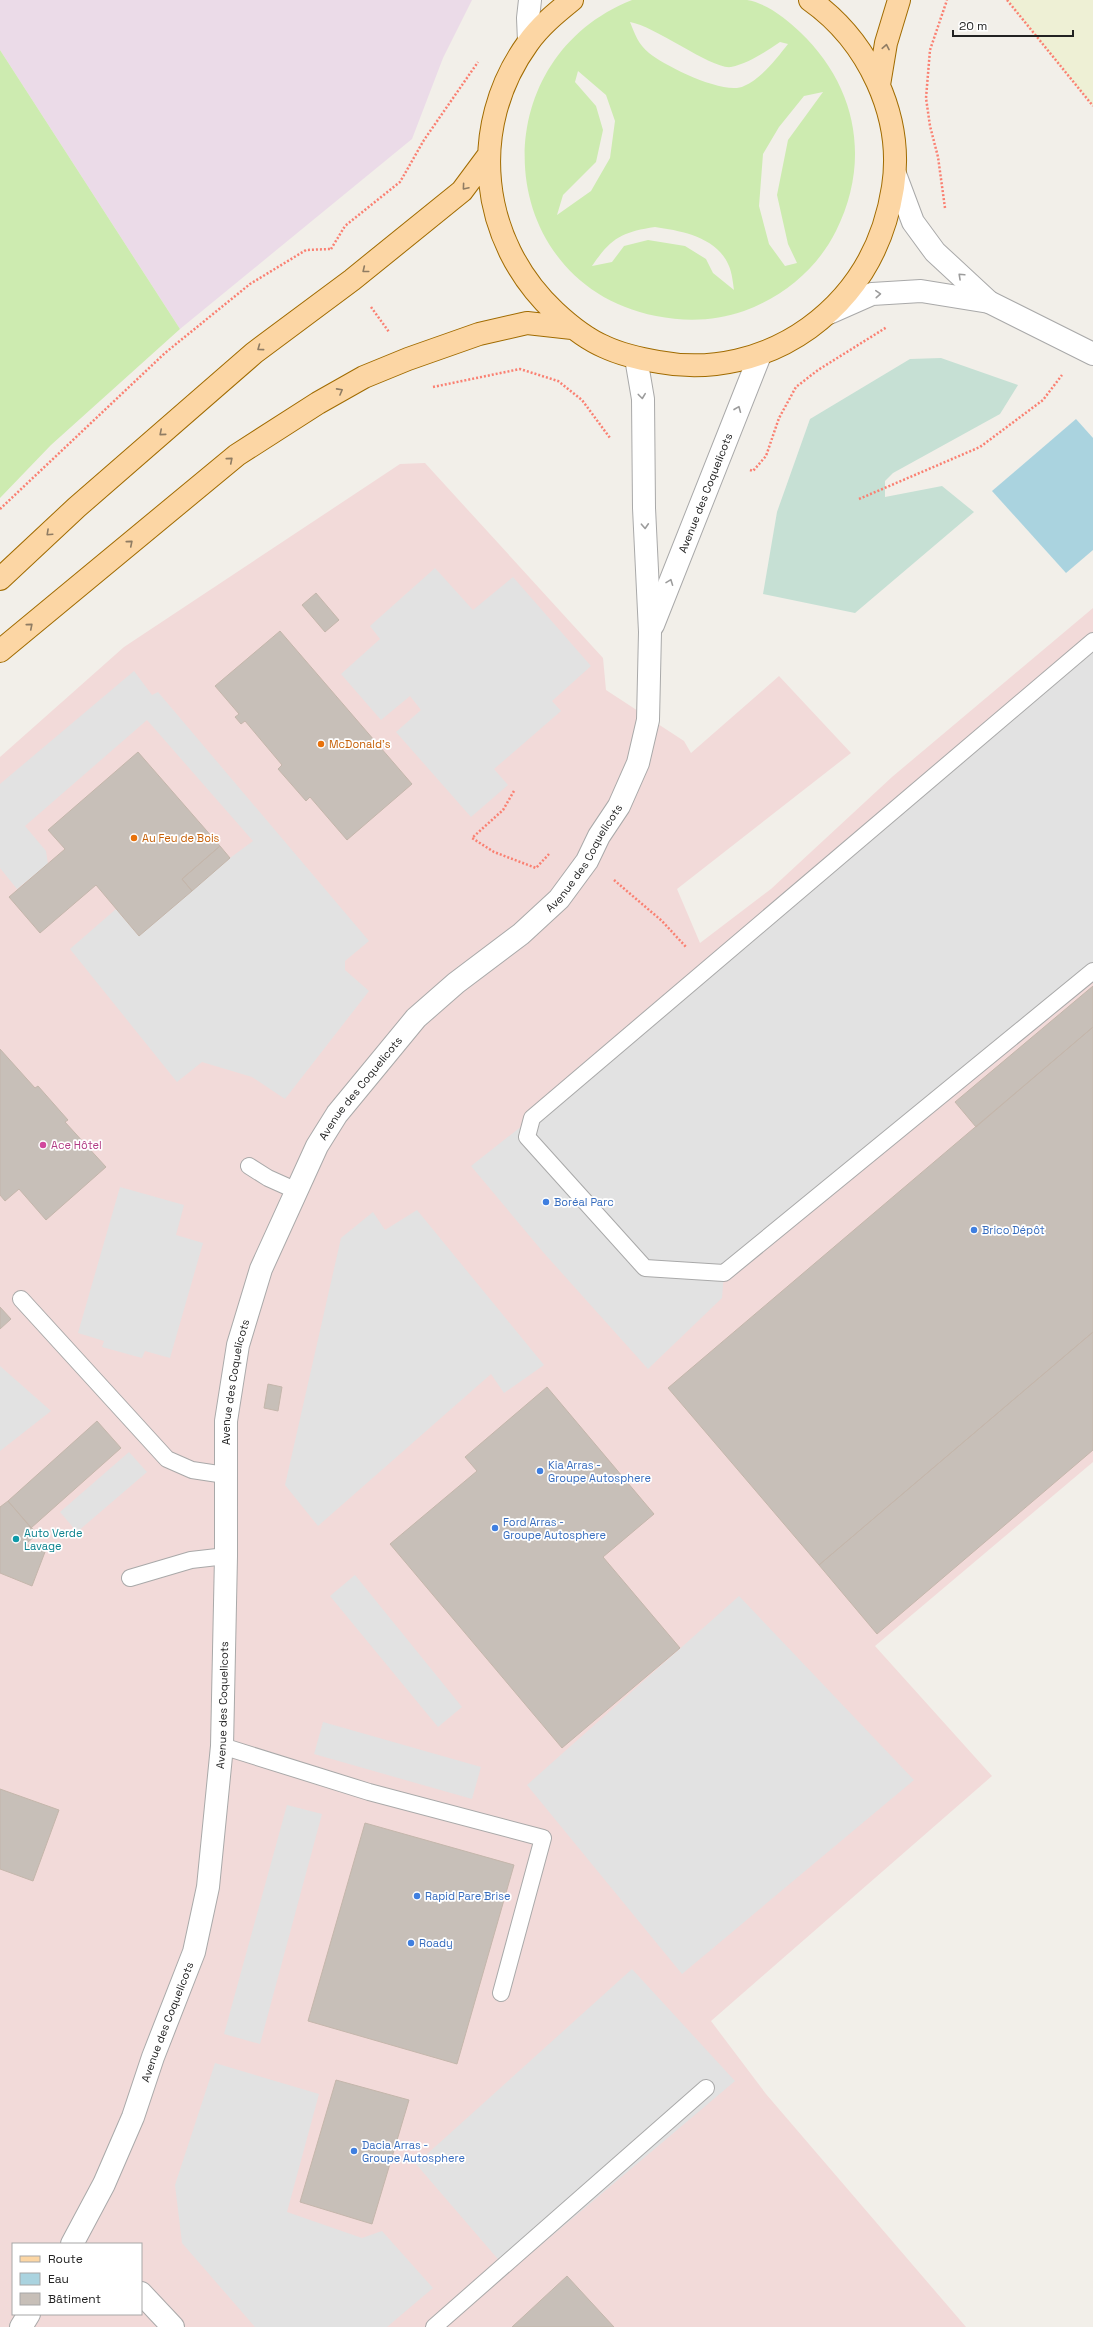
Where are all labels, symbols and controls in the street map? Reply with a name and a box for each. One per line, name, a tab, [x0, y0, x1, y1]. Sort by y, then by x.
scale bar	[953, 12, 1073, 38]
text: 20 m	[959, 18, 987, 34]
one-way arrow	[881, 43, 889, 50]
one-way arrow	[462, 183, 469, 190]
one-way arrow	[362, 266, 369, 273]
one-way arrow	[958, 273, 966, 280]
one-way arrow	[875, 289, 881, 298]
one-way arrow	[258, 343, 265, 350]
one-way arrow	[336, 388, 343, 395]
one-way arrow	[638, 393, 647, 399]
one-way arrow	[734, 406, 742, 413]
one-way arrow	[159, 428, 167, 435]
street label: Avenue des Coquelicots	[675, 431, 735, 555]
one-way arrow	[226, 458, 233, 465]
one-way arrow	[640, 523, 649, 529]
one-way arrow	[46, 528, 54, 536]
one-way arrow	[126, 541, 133, 548]
one-way arrow	[665, 579, 673, 586]
one-way arrow	[25, 624, 33, 631]
place label: McDonald's	[329, 737, 391, 751]
marker: McDonald's	[316, 739, 326, 749]
street label: Avenue des Coquelicots	[543, 801, 625, 915]
place label: Au Feu de Bois	[142, 831, 220, 845]
marker: Au Feu de Bois	[129, 833, 139, 843]
street label: Avenue des Coquelicots	[316, 1033, 405, 1143]
place label: Ace Hôtel	[51, 1138, 102, 1152]
marker: Ace Hôtel	[38, 1140, 48, 1150]
place label: Boréal Parc	[554, 1195, 614, 1209]
marker: Boréal Parc	[541, 1197, 551, 1207]
place label: Brico Dépôt	[982, 1223, 1045, 1237]
marker: Brico Dépôt	[969, 1225, 979, 1235]
street label: Avenue des Coquelicots	[219, 1317, 252, 1445]
place label: Kia Arras - Groupe Autosphere	[548, 1458, 651, 1485]
marker: Kia Arras - Groupe Autosphere	[535, 1466, 545, 1476]
place label: Ford Arras - Groupe Autosphere	[503, 1515, 606, 1542]
marker: Ford Arras - Groupe Autosphere	[490, 1523, 500, 1533]
place label: Auto Verde Lavage	[24, 1526, 82, 1553]
marker: Auto Verde Lavage	[11, 1534, 21, 1544]
street label: Avenue des Coquelicots	[213, 1641, 231, 1770]
place label: Rapid Pare Brise	[425, 1889, 510, 1903]
marker: Rapid Pare Brise	[412, 1891, 422, 1901]
place label: Roady	[419, 1936, 453, 1950]
marker: Roady	[406, 1938, 416, 1948]
street label: Avenue des Coquelicots	[138, 1960, 197, 2084]
place label: Dacia Arras - Groupe Autosphere	[362, 2138, 465, 2165]
marker: Dacia Arras - Groupe Autosphere	[349, 2146, 359, 2156]
legend	[12, 2243, 142, 2315]
text: Route	[48, 2251, 83, 2267]
text: Eau	[48, 2271, 69, 2287]
text: Bâtiment	[48, 2291, 101, 2307]

